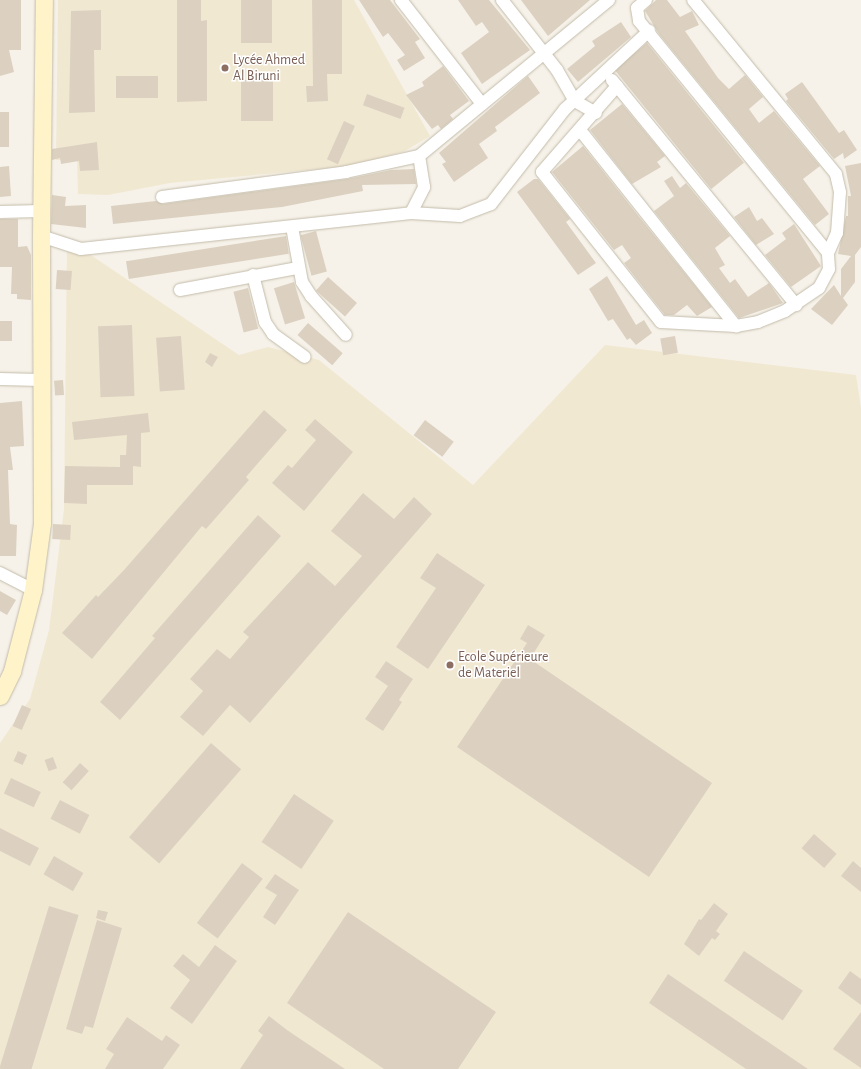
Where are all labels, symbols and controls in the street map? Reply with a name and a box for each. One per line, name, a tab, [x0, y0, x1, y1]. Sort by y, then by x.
place label: Lycée Ahmed Al Biruni	[233, 52, 305, 84]
marker: Lycée Ahmed Al Biruni	[220, 63, 230, 73]
place label: Ecole Supérieure de Materiel	[458, 649, 549, 682]
marker: Ecole Supérieure de Materiel	[445, 660, 455, 670]

